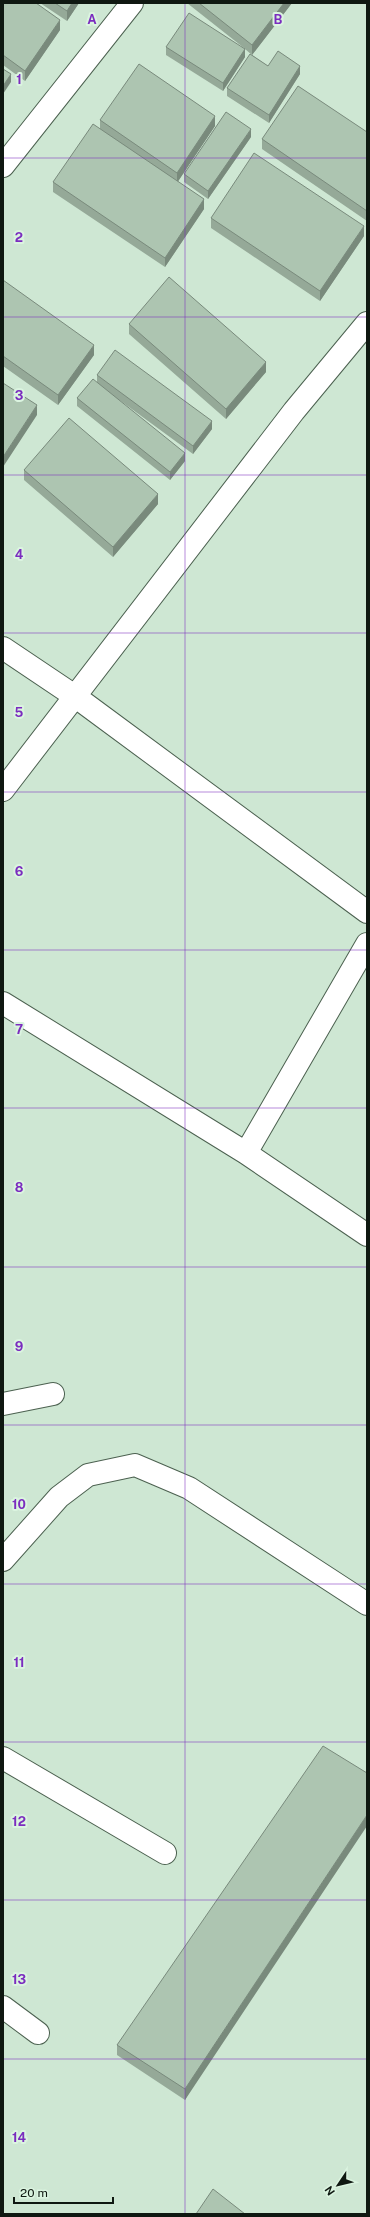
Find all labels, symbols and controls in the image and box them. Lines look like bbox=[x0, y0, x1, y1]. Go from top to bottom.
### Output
text: A bbox=[87, 12, 97, 27]
text: B bbox=[274, 12, 283, 27]
text: 1 bbox=[16, 72, 22, 87]
text: 2 bbox=[15, 230, 23, 245]
text: 3 bbox=[15, 388, 24, 403]
text: 4 bbox=[15, 547, 24, 562]
text: 5 bbox=[15, 705, 24, 720]
text: 6 bbox=[15, 864, 24, 879]
text: 7 bbox=[15, 1022, 23, 1037]
text: 8 bbox=[15, 1180, 24, 1195]
text: 9 bbox=[15, 1339, 23, 1354]
text: 10 bbox=[12, 1497, 26, 1512]
text: 11 bbox=[13, 1655, 25, 1670]
text: 12 bbox=[12, 1814, 26, 1829]
text: 13 bbox=[12, 1972, 26, 1987]
text: 14 bbox=[12, 2130, 27, 2145]
north arrow bbox=[318, 2165, 358, 2205]
scale bar bbox=[14, 2179, 113, 2205]
text: N bbox=[322, 2184, 337, 2198]
text: 20 m bbox=[20, 2186, 48, 2200]

